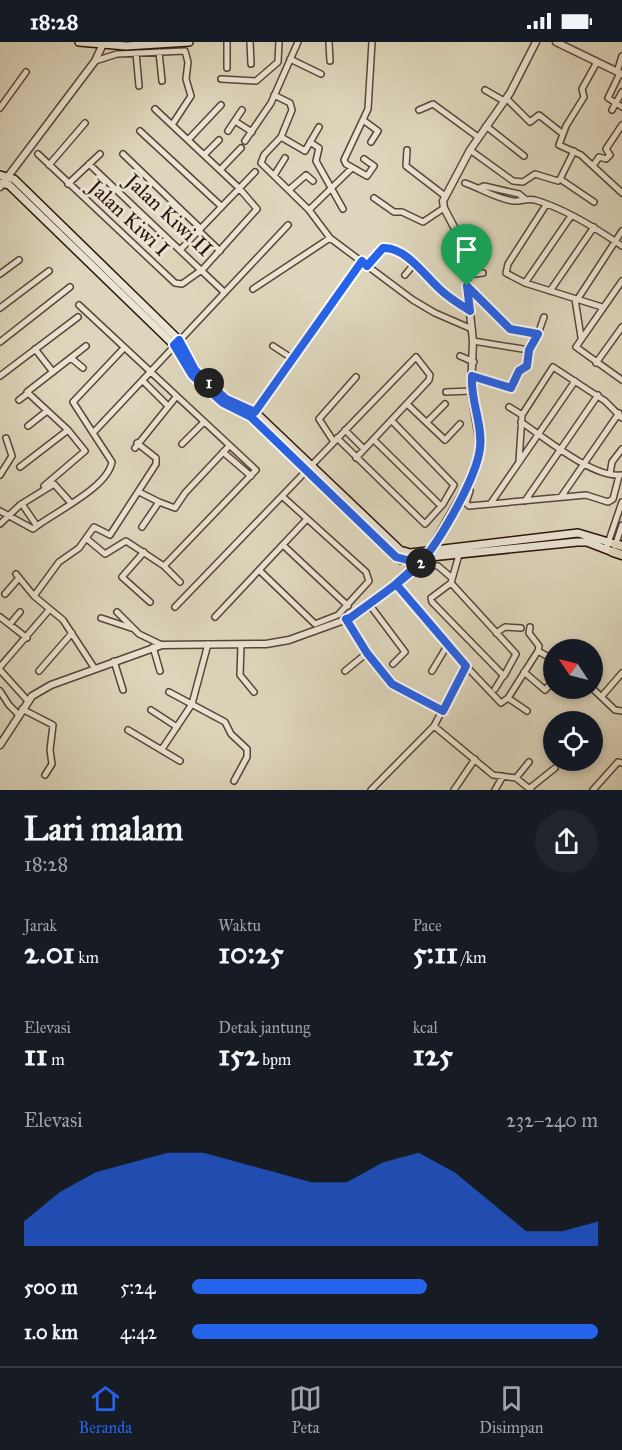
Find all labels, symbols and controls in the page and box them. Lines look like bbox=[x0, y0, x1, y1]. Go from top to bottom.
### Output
text: 18:28 bbox=[30, 8, 78, 35]
street label: Jalan Kiwi II bbox=[120, 168, 218, 262]
street label: Jalan Kiwi I bbox=[84, 174, 174, 262]
pin bbox=[441, 224, 492, 286]
icon: arrive bbox=[450, 233, 483, 266]
pin: 1 bbox=[194, 368, 224, 398]
text: 1 bbox=[206, 373, 212, 392]
pin: 2 bbox=[406, 548, 436, 578]
text: 2 bbox=[417, 553, 425, 572]
north arrow bbox=[543, 639, 603, 699]
map controls bbox=[543, 639, 603, 771]
button: locate bbox=[543, 711, 603, 771]
text: Lari malam bbox=[24, 809, 183, 849]
button: share bbox=[535, 810, 598, 873]
text: 18:28 bbox=[24, 852, 68, 876]
text: Jarak bbox=[24, 916, 57, 935]
text: Waktu bbox=[218, 916, 261, 935]
text: Pace bbox=[413, 916, 442, 935]
text: 2.01 bbox=[24, 935, 75, 971]
text: 10:25 bbox=[218, 935, 284, 971]
text: 5:11 bbox=[413, 935, 458, 971]
text: km bbox=[75, 948, 99, 967]
text: /km bbox=[458, 948, 487, 967]
text: Elevasi bbox=[24, 1018, 71, 1037]
text: Detak jantung bbox=[218, 1018, 310, 1037]
text: kcal bbox=[413, 1018, 438, 1037]
text: 11 bbox=[24, 1037, 48, 1073]
text: 152 bbox=[218, 1037, 259, 1073]
text: 125 bbox=[413, 1037, 453, 1073]
text: m bbox=[48, 1050, 65, 1069]
text: bpm bbox=[259, 1050, 291, 1069]
text: Elevasi bbox=[24, 1108, 83, 1132]
text: 232–240 m bbox=[506, 1108, 598, 1132]
text: 500 m bbox=[24, 1275, 78, 1299]
text: 5:24 bbox=[120, 1275, 155, 1299]
text: 1.0 km bbox=[24, 1320, 78, 1344]
text: 4:42 bbox=[120, 1320, 157, 1344]
tab: Beranda bbox=[79, 1382, 132, 1437]
tab: Peta bbox=[289, 1382, 322, 1437]
tab: Disimpan bbox=[479, 1382, 543, 1437]

